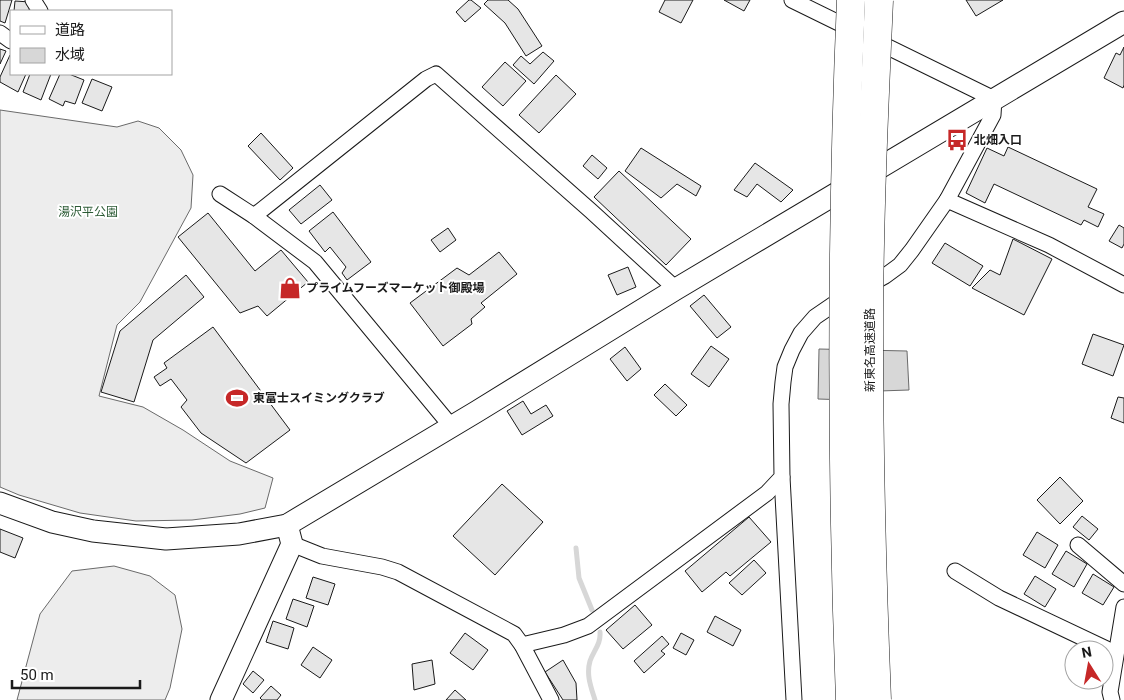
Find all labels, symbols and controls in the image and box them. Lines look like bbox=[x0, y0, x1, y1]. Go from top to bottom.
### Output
legend bbox=[10, 10, 172, 75]
text: 道路 bbox=[55, 21, 85, 39]
text: 水域 bbox=[55, 46, 85, 64]
bus stop icon: 北畑入口 bbox=[944, 127, 970, 153]
place label: 北畑入口 bbox=[974, 133, 1022, 147]
park label: 湯沢平公園 bbox=[58, 205, 118, 219]
shop icon: プライムフーズマーケット御殿場 bbox=[277, 275, 303, 301]
place label: プライムフーズマーケット御殿場 bbox=[306, 281, 484, 295]
street label: 新東名高速道路 bbox=[863, 308, 877, 392]
sports icon: 東富士スイミングクラブ bbox=[224, 385, 250, 411]
place label: 東富士スイミングクラブ bbox=[253, 391, 385, 405]
north arrow bbox=[1064, 640, 1114, 690]
text: N bbox=[1080, 643, 1093, 661]
scale bar bbox=[12, 658, 140, 690]
text: 50 m bbox=[20, 666, 54, 684]

